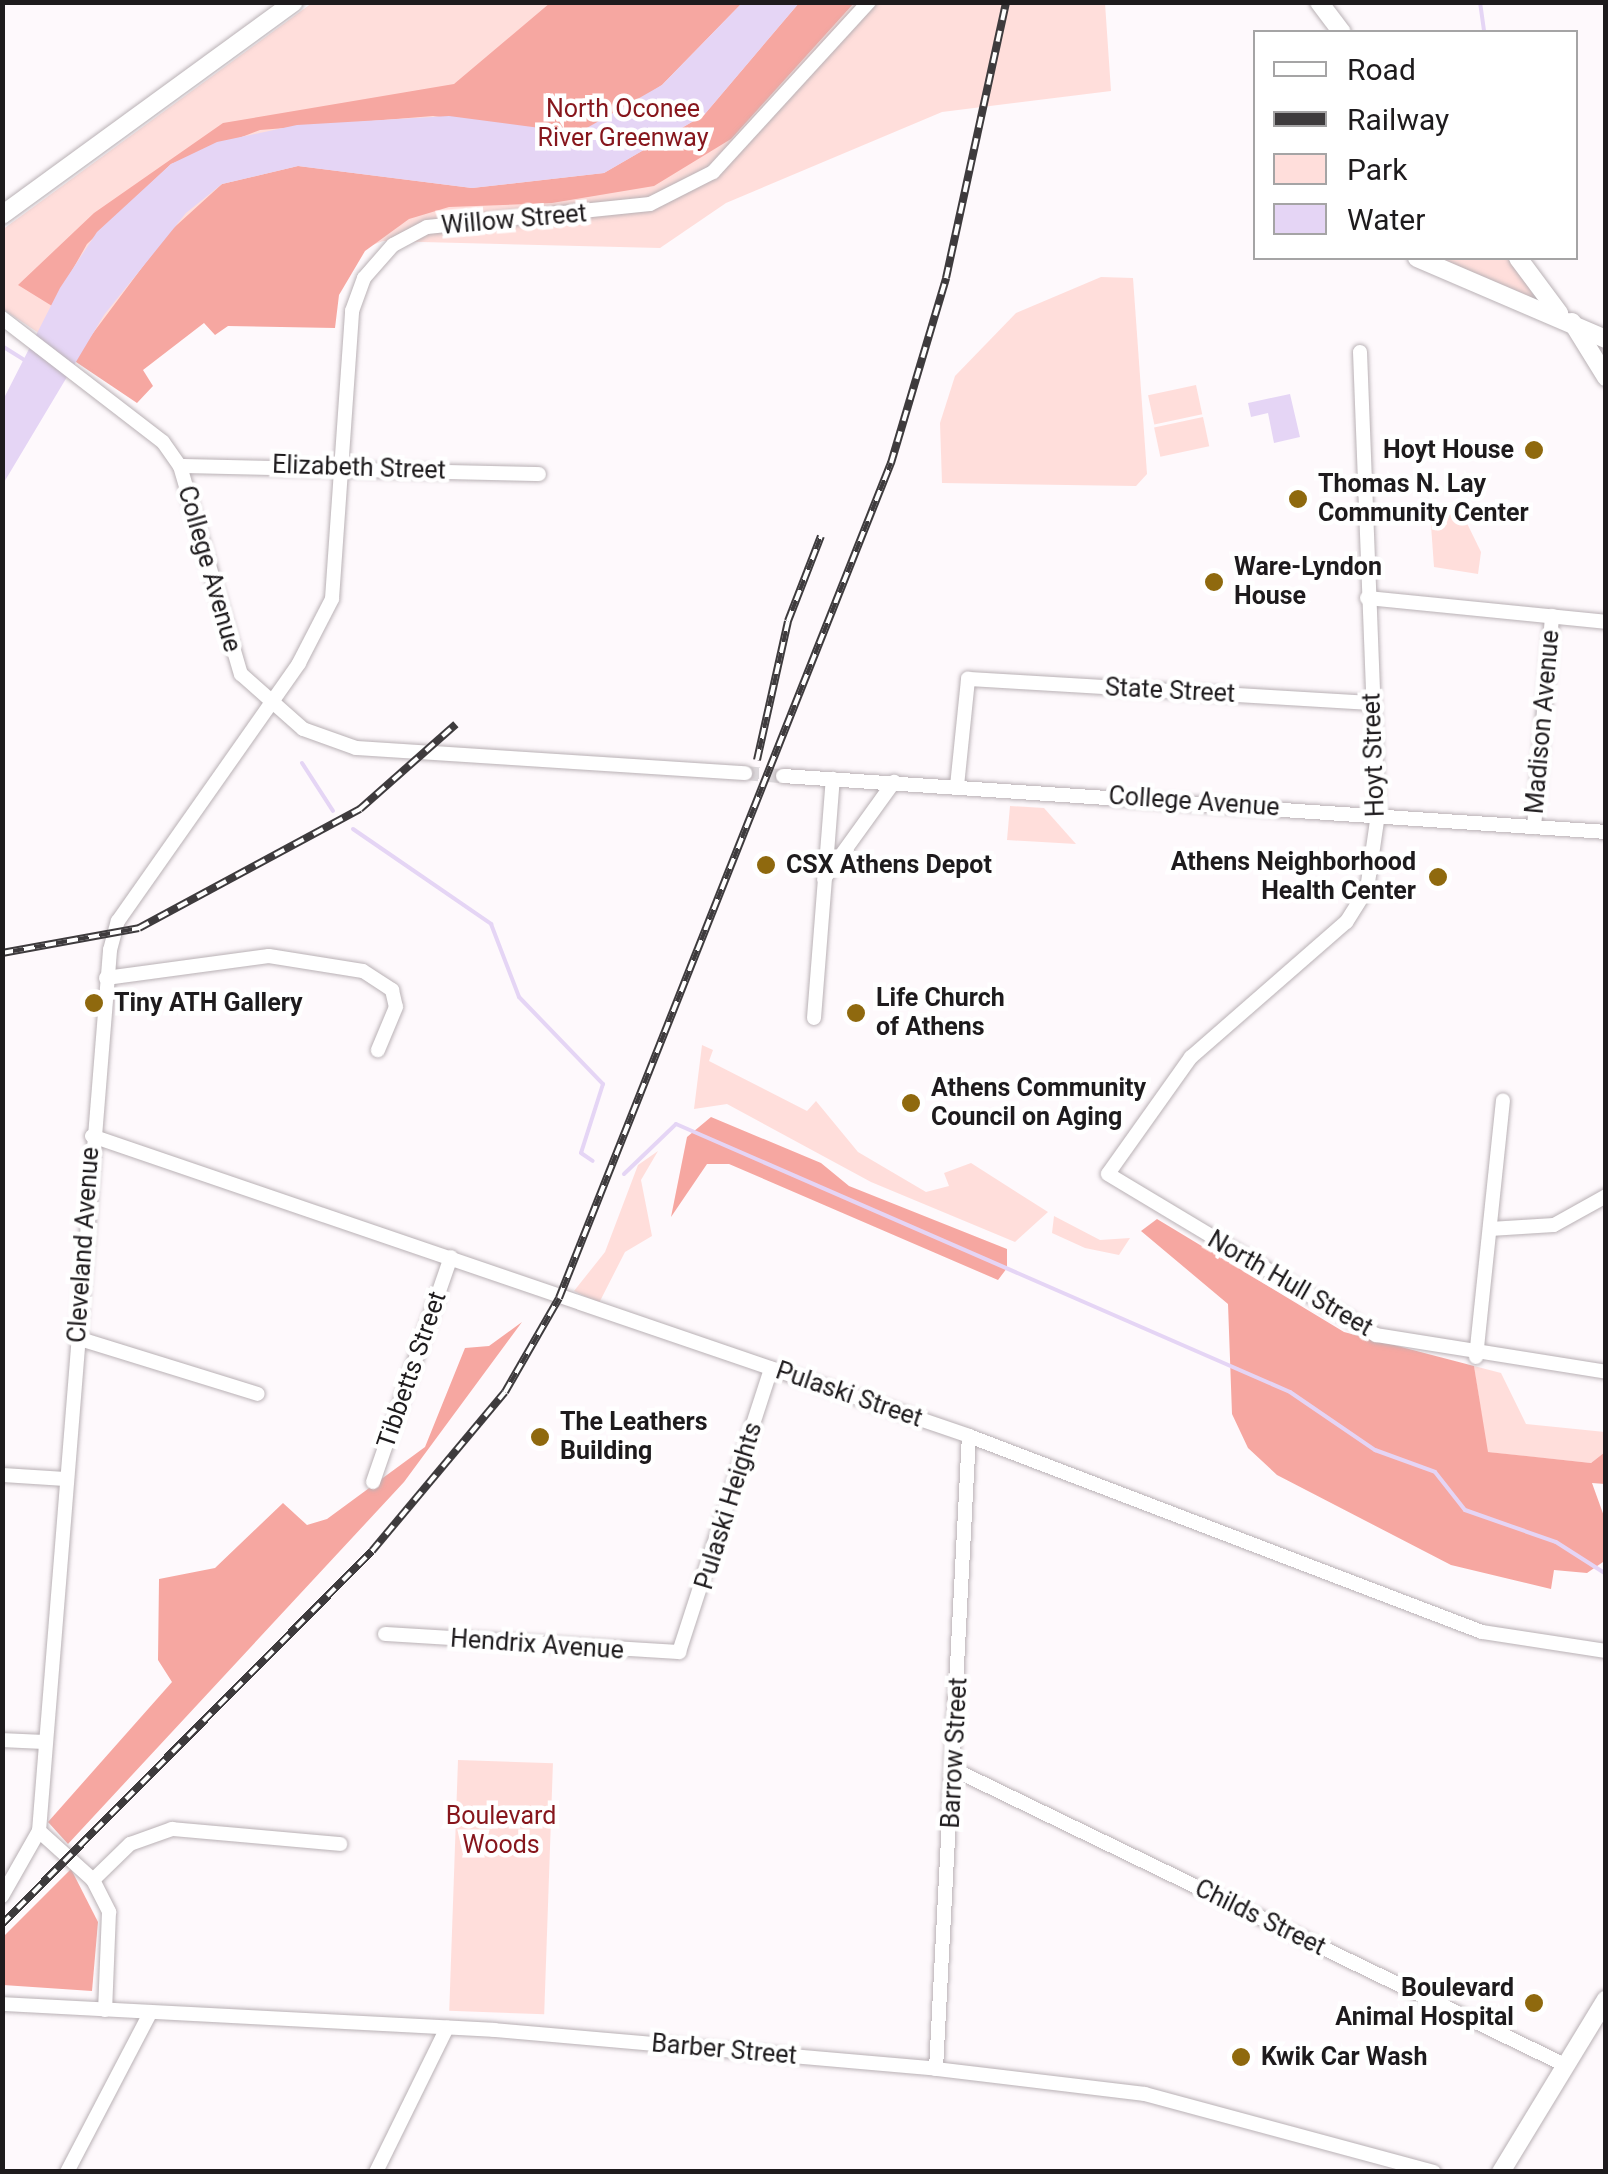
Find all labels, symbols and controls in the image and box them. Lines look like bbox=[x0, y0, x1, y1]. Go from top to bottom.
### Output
legend bbox=[1253, 30, 1578, 260]
text: Road bbox=[1347, 52, 1416, 87]
park label: North Oconee River Greenway bbox=[538, 95, 708, 154]
text: Railway bbox=[1347, 102, 1449, 137]
text: Park bbox=[1347, 152, 1407, 187]
street label: Willow Street bbox=[440, 199, 588, 241]
text: Water bbox=[1347, 202, 1425, 237]
place label: Hoyt House bbox=[1383, 435, 1514, 465]
marker: Hoyt House bbox=[1523, 439, 1545, 461]
street label: Elizabeth Street bbox=[272, 450, 446, 486]
place label: Thomas N. Lay Community Center bbox=[1318, 470, 1529, 529]
street label: College Avenue bbox=[171, 483, 247, 655]
marker: Thomas N. Lay Community Center bbox=[1287, 488, 1309, 510]
place label: Ware-Lyndon House bbox=[1234, 553, 1382, 612]
marker: Ware-Lyndon House bbox=[1203, 571, 1225, 593]
street label: Madison Avenue bbox=[1520, 629, 1566, 815]
street label: State Street bbox=[1104, 673, 1236, 709]
street label: Hoyt Street bbox=[1357, 692, 1391, 818]
street label: College Avenue bbox=[1108, 781, 1280, 823]
place label: Athens Neighborhood Health Center bbox=[1171, 848, 1416, 907]
place label: CSX Athens Depot bbox=[786, 850, 992, 880]
marker: CSX Athens Depot bbox=[755, 854, 777, 876]
marker: Athens Neighborhood Health Center bbox=[1425, 864, 1451, 890]
place label: Life Church of Athens bbox=[876, 984, 1005, 1043]
place label: Tiny ATH Gallery bbox=[114, 988, 303, 1018]
marker: Tiny ATH Gallery bbox=[83, 992, 105, 1014]
marker: Life Church of Athens bbox=[845, 1002, 867, 1024]
place label: Athens Community Council on Aging bbox=[931, 1074, 1146, 1133]
marker: Athens Community Council on Aging bbox=[900, 1092, 922, 1114]
street label: Cleveland Avenue bbox=[62, 1146, 106, 1344]
street label: North Hull Street bbox=[1202, 1225, 1378, 1343]
street label: Tibbetts Street bbox=[371, 1288, 453, 1452]
street label: Pulaski Street bbox=[772, 1356, 926, 1434]
place label: The Leathers Building bbox=[560, 1408, 708, 1467]
street label: Pulaski Heights bbox=[689, 1419, 769, 1593]
marker: The Leathers Building bbox=[529, 1426, 551, 1448]
street label: Hendrix Avenue bbox=[449, 1624, 625, 1666]
street label: Barrow Street bbox=[936, 1677, 974, 1829]
park label: Boulevard Woods bbox=[446, 1802, 556, 1861]
street label: Childs Street bbox=[1190, 1874, 1330, 1962]
place label: Boulevard Animal Hospital bbox=[1335, 1974, 1514, 2033]
marker: Boulevard Animal Hospital bbox=[1523, 1992, 1545, 2014]
street label: Barber Street bbox=[650, 2029, 798, 2071]
place label: Kwik Car Wash bbox=[1261, 2042, 1427, 2072]
marker: Kwik Car Wash bbox=[1230, 2046, 1252, 2068]

